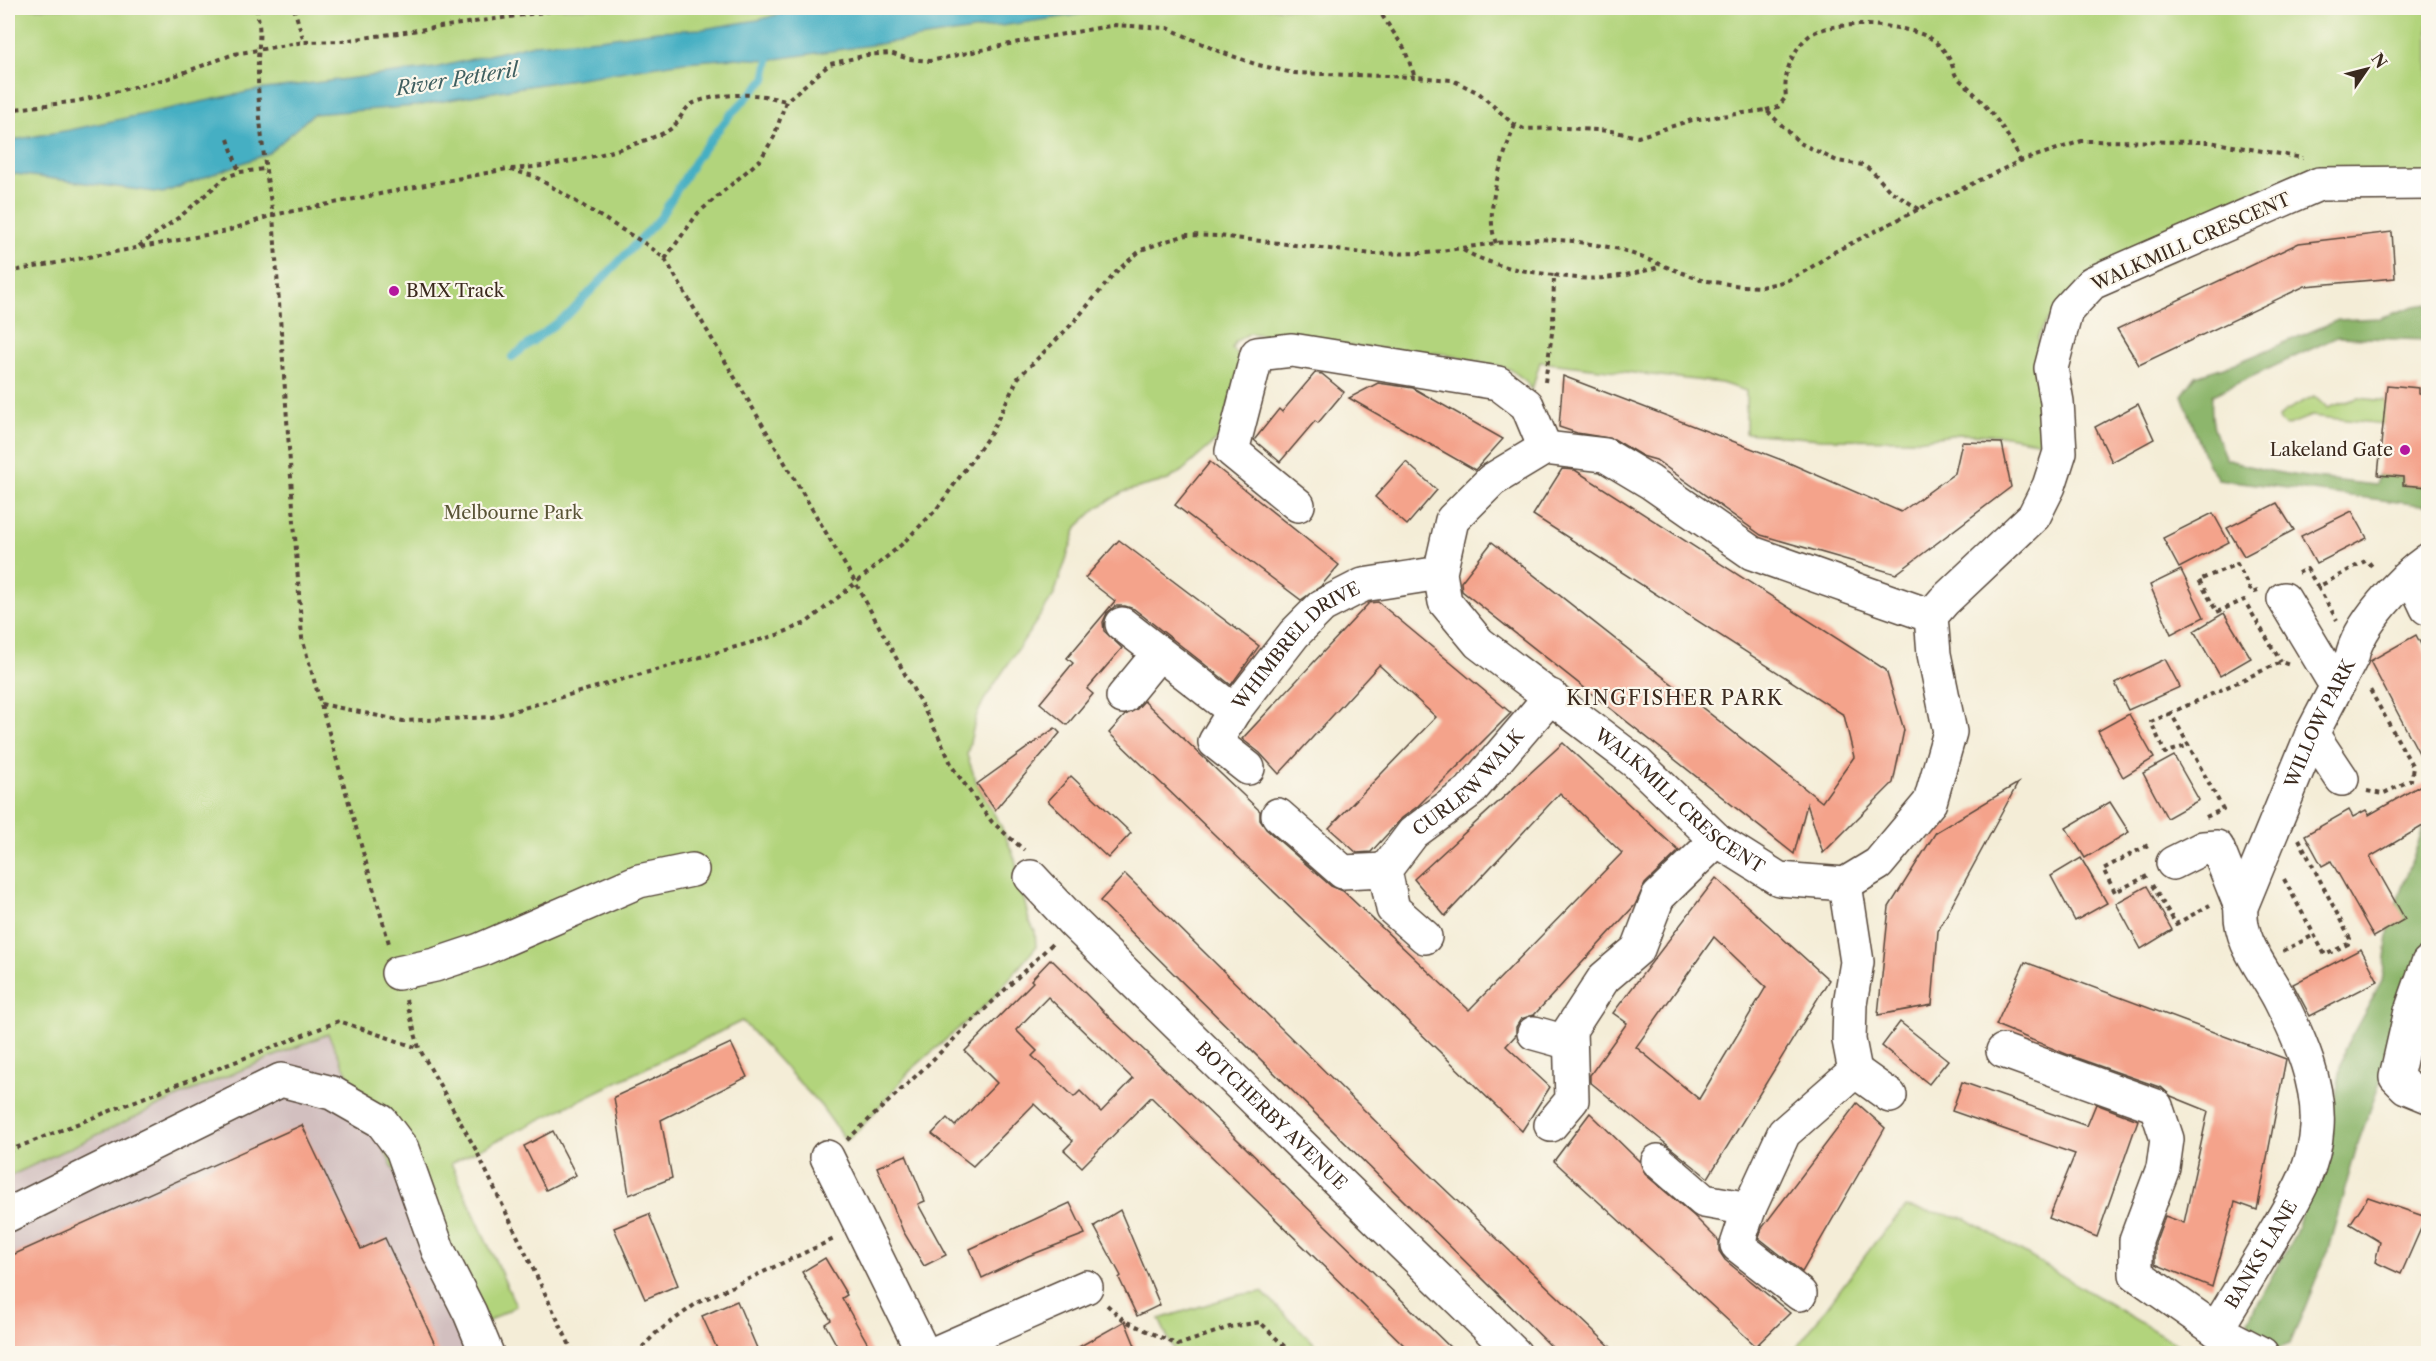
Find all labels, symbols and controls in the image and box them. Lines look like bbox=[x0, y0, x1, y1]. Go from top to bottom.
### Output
north arrow bbox=[2337, 39, 2397, 99]
text: N bbox=[2367, 49, 2392, 72]
water label: River Petteril bbox=[392, 57, 522, 101]
street label: WALKMILL CRESCENT bbox=[2087, 188, 2294, 296]
place label: BMX Track bbox=[406, 280, 506, 302]
marker: BMX Track bbox=[387, 284, 401, 298]
place label: Lakeland Gate bbox=[2270, 439, 2393, 461]
marker: Lakeland Gate bbox=[2398, 443, 2412, 457]
park label: Melbourne Park bbox=[443, 502, 584, 524]
street label: WHIMBREL DRIVE bbox=[1228, 577, 1364, 715]
street label: WILLOW PARK bbox=[2280, 655, 2360, 792]
district label: KINGFISHER PARK bbox=[1566, 686, 1784, 710]
street label: WALKMILL CRESCENT bbox=[1589, 723, 1769, 878]
street label: CURLEW WALK bbox=[1408, 724, 1529, 840]
street label: BOTCHERBY AVENUE bbox=[1191, 1037, 1352, 1195]
street label: BANKS LANE bbox=[2220, 1196, 2302, 1313]

